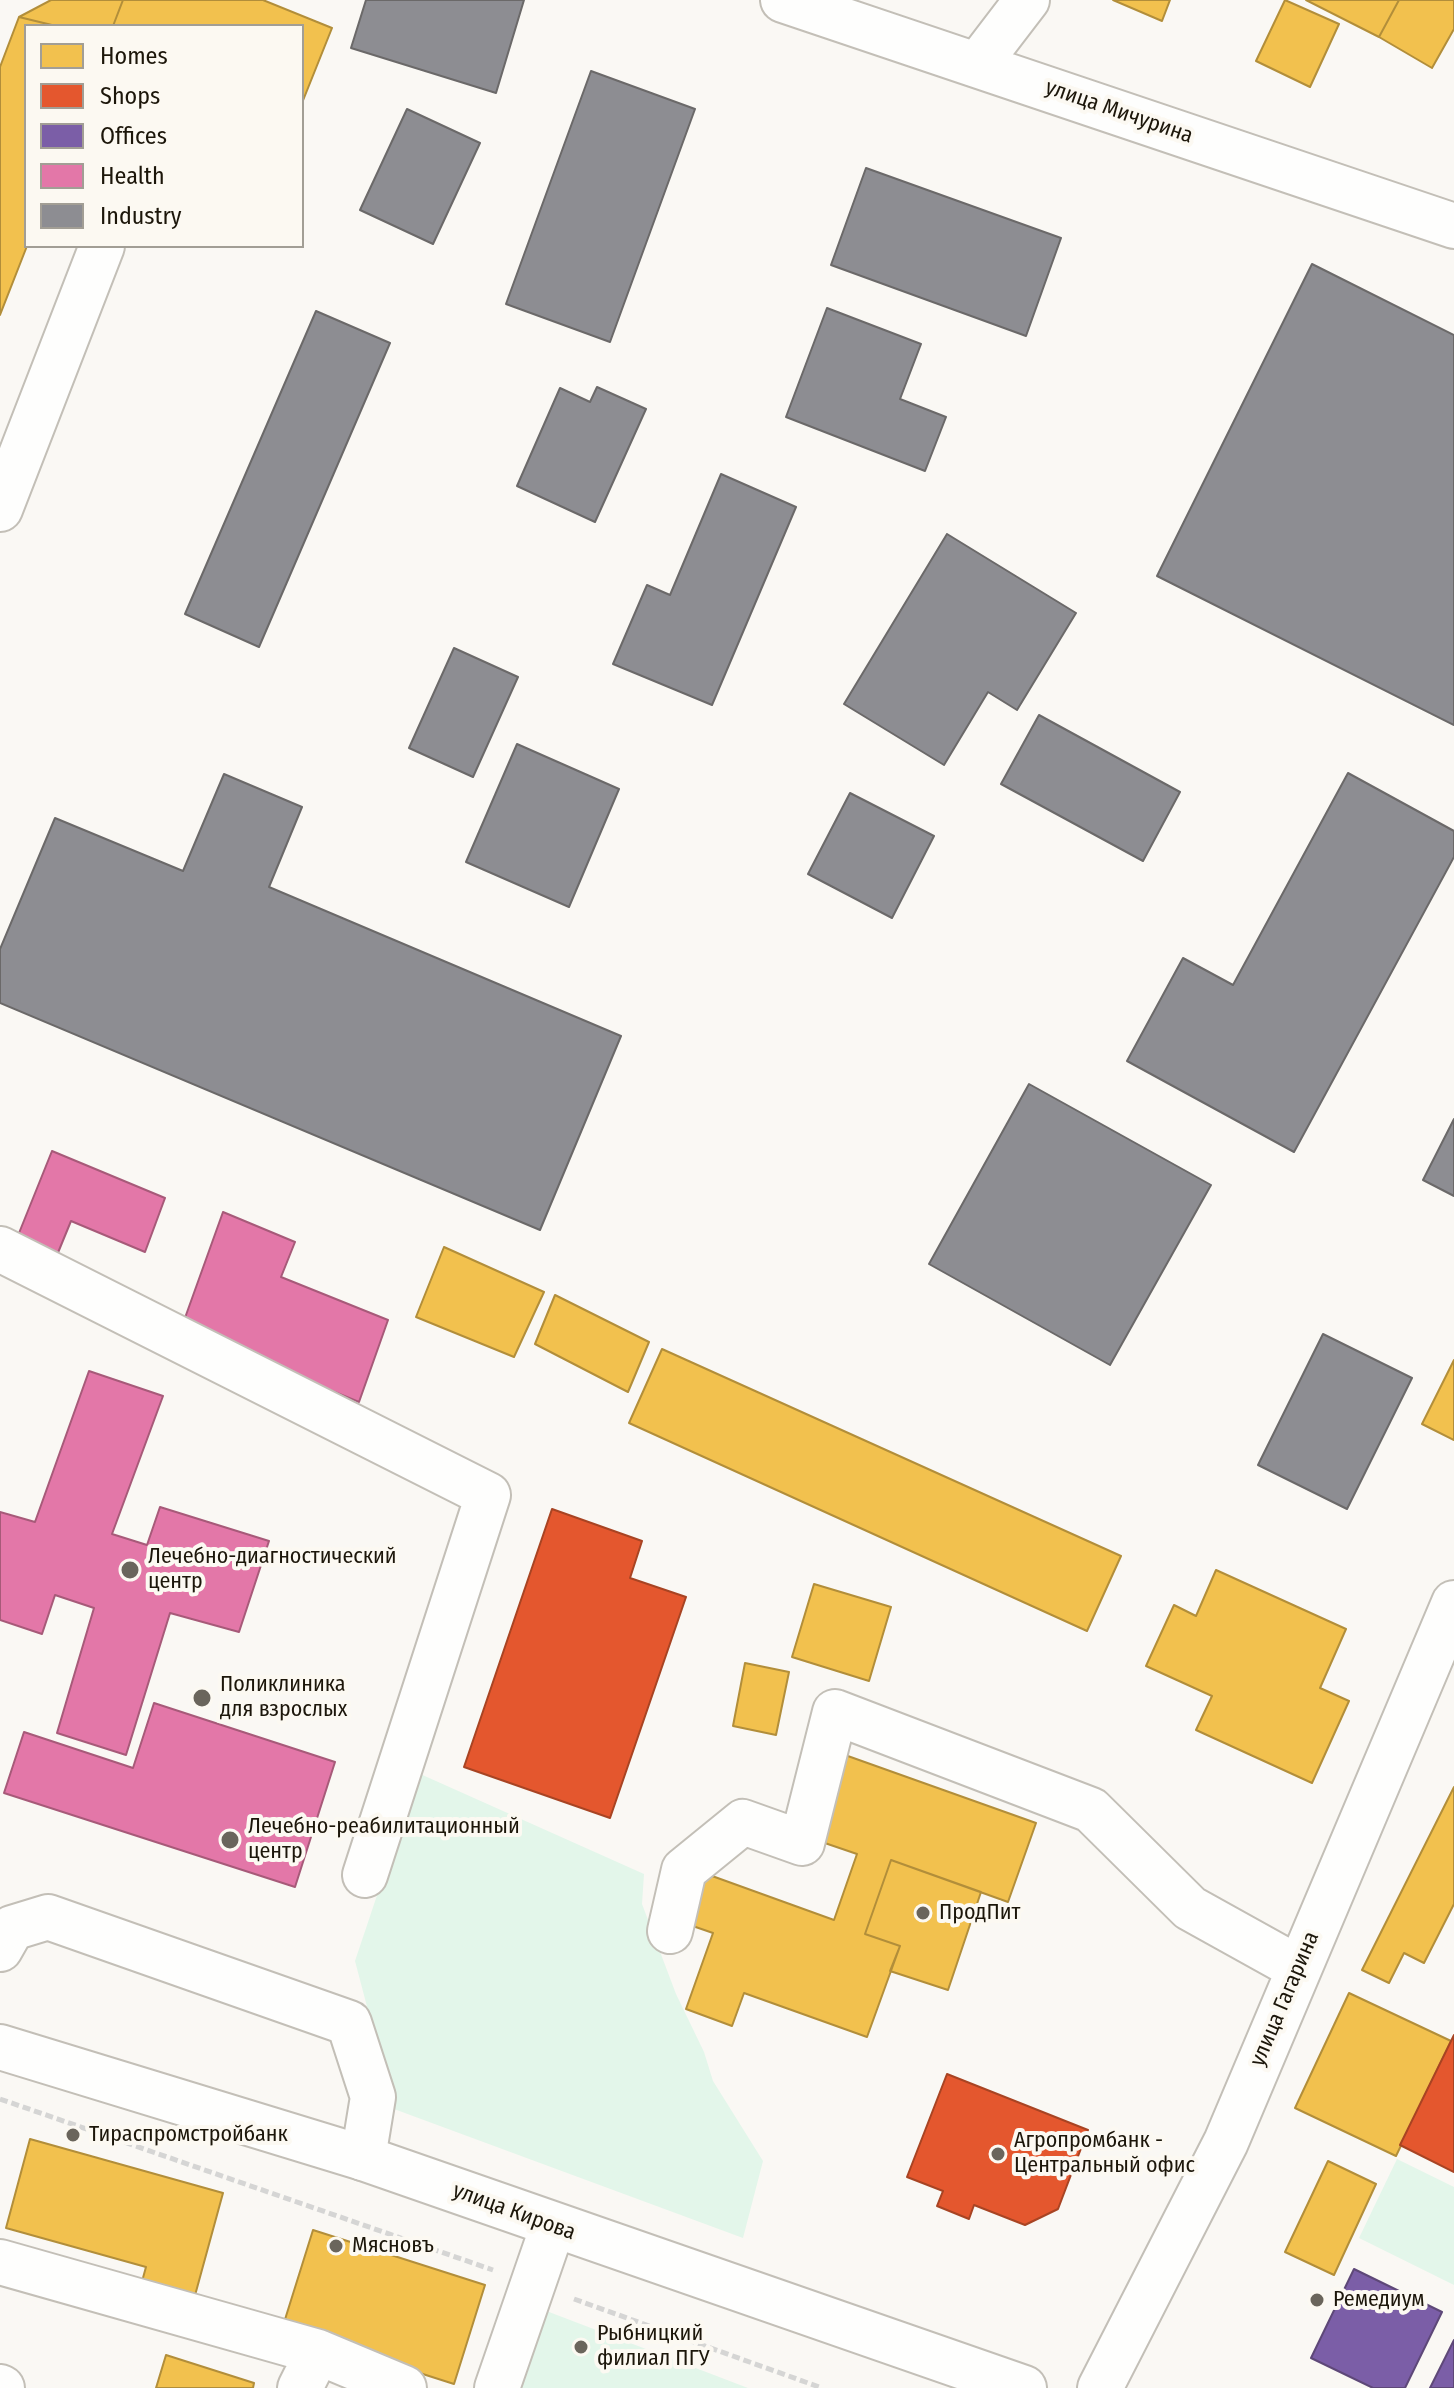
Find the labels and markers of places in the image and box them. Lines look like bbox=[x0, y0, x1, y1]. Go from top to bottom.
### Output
place label: Лечебно-диагностический центр bbox=[148, 1544, 397, 1596]
marker: Лечебно-диагностический центр bbox=[119, 1559, 141, 1581]
place label: Поликлиника для взрослых bbox=[220, 1672, 347, 1724]
marker: Поликлиника для взрослых bbox=[191, 1687, 213, 1709]
place label: Лечебно-реабилитационный центр bbox=[248, 1814, 520, 1866]
marker: Лечебно-реабилитационный центр bbox=[219, 1829, 241, 1851]
place label: ПродПит bbox=[939, 1900, 1020, 1926]
marker: ПродПит bbox=[914, 1904, 932, 1922]
place label: Тираспромстройбанк bbox=[89, 2122, 288, 2148]
marker: Тираспромстройбанк bbox=[64, 2126, 82, 2144]
place label: Агропромбанк - Центральный офис bbox=[1014, 2128, 1195, 2180]
marker: Агропромбанк - Центральный офис bbox=[989, 2145, 1007, 2163]
place label: Мясновъ bbox=[352, 2233, 434, 2259]
marker: Мясновъ bbox=[327, 2237, 345, 2255]
place label: Ремедиум bbox=[1333, 2287, 1425, 2313]
marker: Ремедиум bbox=[1308, 2291, 1326, 2309]
place label: Рыбницкий филиал ПГУ bbox=[597, 2321, 709, 2372]
marker: Рыбницкий филиал ПГУ bbox=[572, 2338, 590, 2356]

